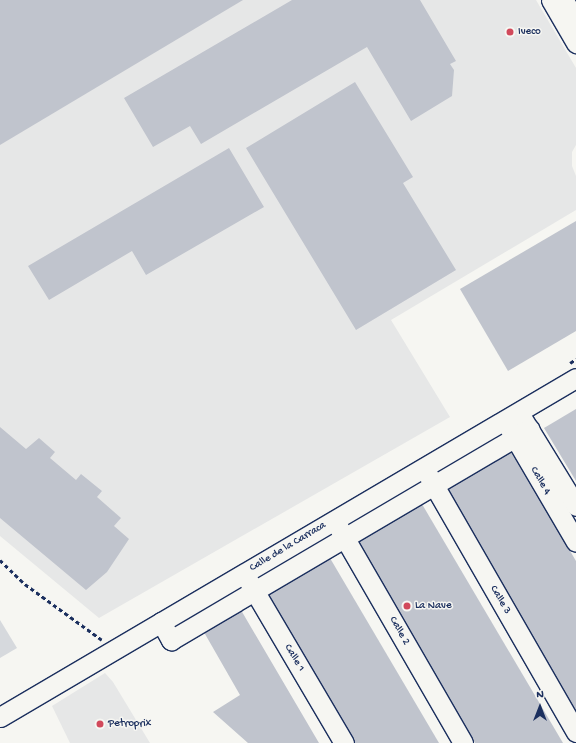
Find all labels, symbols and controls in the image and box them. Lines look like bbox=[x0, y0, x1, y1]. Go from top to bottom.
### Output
place label: Iveco bbox=[518, 25, 541, 39]
marker: Iveco bbox=[505, 27, 515, 37]
street label: Calle 4 bbox=[527, 465, 553, 497]
street label: Calle de la Carraca bbox=[247, 519, 329, 575]
street label: Calle 3 bbox=[487, 583, 513, 617]
place label: La Nave bbox=[415, 599, 452, 613]
marker: La Nave bbox=[402, 601, 412, 611]
street label: Calle 2 bbox=[386, 614, 412, 648]
street label: Calle 1 bbox=[281, 642, 307, 674]
north arrow bbox=[520, 687, 560, 727]
text: N bbox=[536, 689, 544, 701]
place label: Petroprix bbox=[108, 717, 151, 731]
marker: Petroprix bbox=[95, 719, 105, 729]

